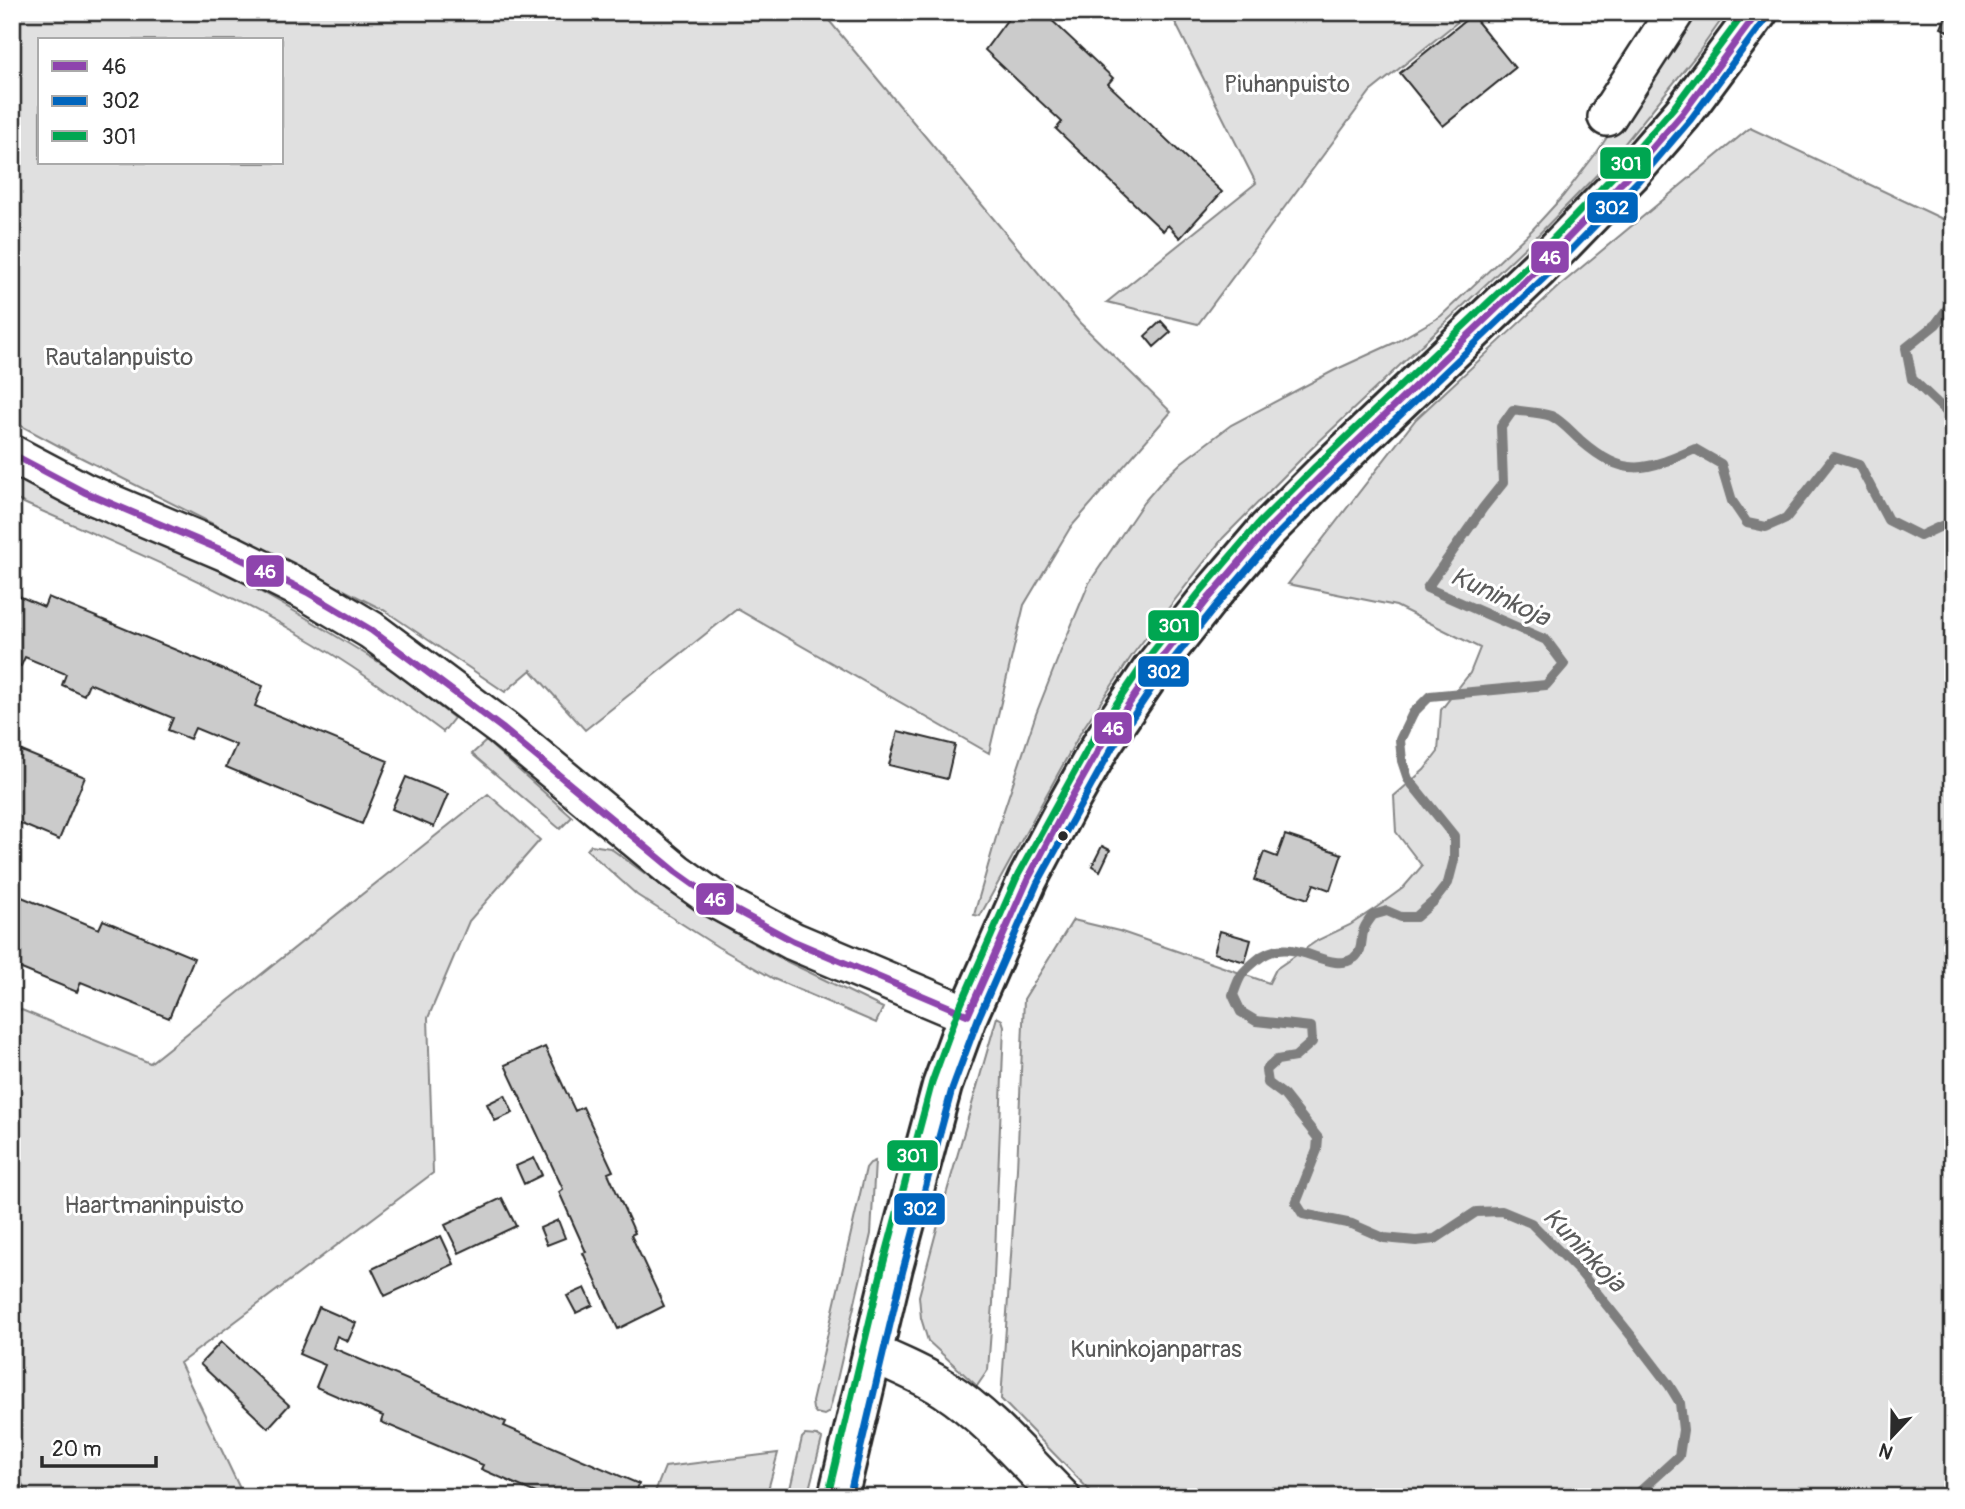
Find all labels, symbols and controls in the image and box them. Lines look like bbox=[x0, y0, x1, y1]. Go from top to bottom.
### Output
legend bbox=[38, 38, 284, 164]
text: 46 bbox=[102, 54, 126, 81]
park label: Piuhanpuisto bbox=[1224, 70, 1350, 99]
text: 302 bbox=[102, 88, 140, 115]
text: 301 bbox=[102, 124, 136, 151]
line badge: 301 bbox=[1599, 146, 1652, 180]
text: 301 bbox=[1610, 152, 1642, 176]
line badge: 302 bbox=[1586, 191, 1639, 224]
text: 302 bbox=[1595, 196, 1629, 220]
line badge: 46 bbox=[1530, 240, 1570, 274]
text: 46 bbox=[1539, 246, 1561, 270]
park label: Rautalanpuisto bbox=[45, 343, 193, 372]
line badge: 46 bbox=[245, 554, 285, 588]
text: 46 bbox=[254, 560, 276, 584]
water label: Kuninkoja bbox=[1445, 560, 1556, 635]
line badge: 301 bbox=[1147, 609, 1200, 642]
text: 301 bbox=[1158, 614, 1190, 638]
line badge: 302 bbox=[1137, 655, 1190, 688]
text: 302 bbox=[1147, 660, 1181, 684]
line badge: 46 bbox=[1093, 711, 1133, 745]
text: 46 bbox=[1102, 717, 1124, 741]
unlabelled marker bbox=[1056, 829, 1070, 843]
line badge: 46 bbox=[695, 882, 735, 916]
text: 46 bbox=[704, 888, 726, 912]
line badge: 301 bbox=[886, 1139, 939, 1172]
text: 301 bbox=[896, 1144, 928, 1168]
park label: Haartmaninpuisto bbox=[64, 1191, 244, 1220]
line badge: 302 bbox=[893, 1192, 946, 1226]
text: 302 bbox=[903, 1197, 937, 1221]
water label: Kuninkoja bbox=[1536, 1201, 1633, 1300]
park label: Kuninkojanparras bbox=[1070, 1335, 1242, 1364]
north arrow bbox=[1856, 1400, 1926, 1470]
scale bar bbox=[42, 1425, 156, 1469]
text: 20 m bbox=[52, 1436, 101, 1463]
text: N bbox=[1875, 1437, 1896, 1464]

